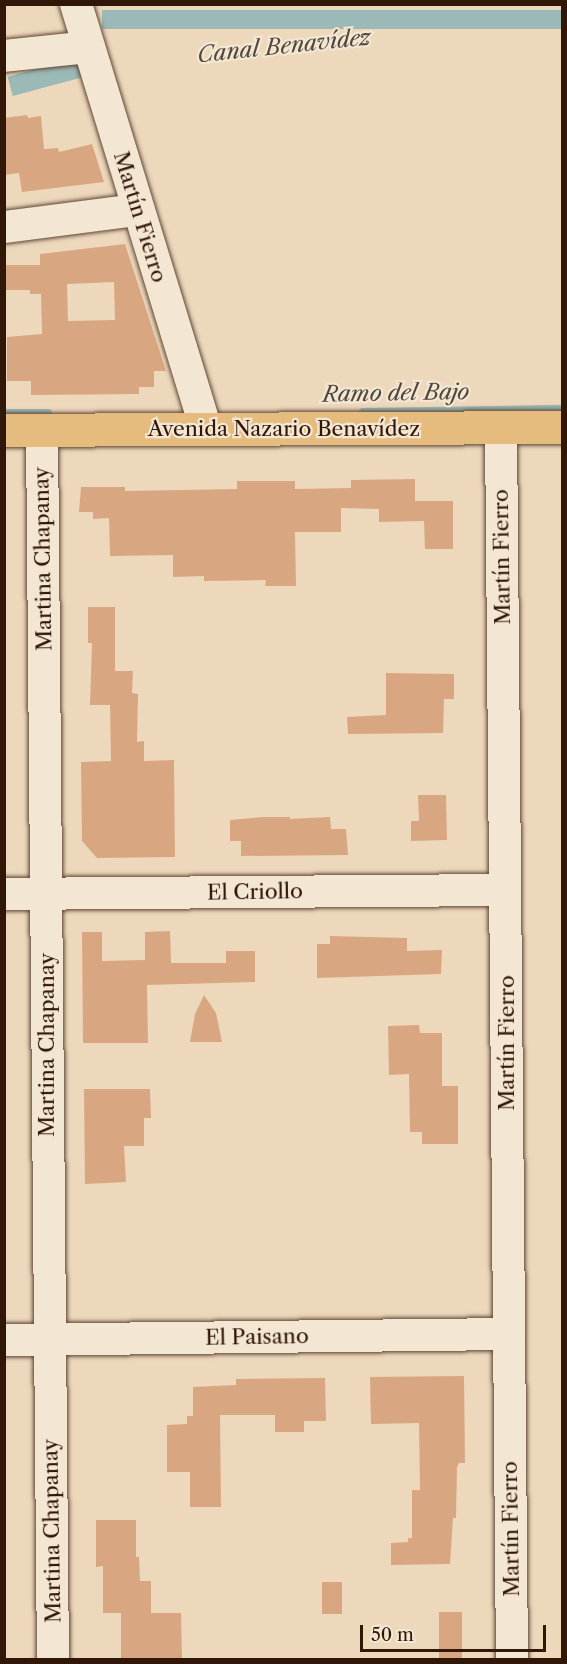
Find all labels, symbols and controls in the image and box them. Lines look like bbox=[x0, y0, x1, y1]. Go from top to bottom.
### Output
water label: Canal Benavídez bbox=[196, 24, 372, 68]
street label: Martín Fierro bbox=[108, 148, 172, 286]
water label: Ramo del Bajo bbox=[323, 379, 469, 407]
street label: Avenida Nazario Benavídez bbox=[148, 416, 420, 442]
street label: Martina Chapanay bbox=[29, 467, 57, 651]
street label: Martín Fierro bbox=[488, 489, 516, 625]
street label: El Criollo bbox=[207, 879, 303, 905]
street label: Martina Chapanay bbox=[34, 953, 60, 1137]
street label: Martín Fierro bbox=[494, 975, 520, 1111]
street label: El Paisano bbox=[205, 1323, 309, 1351]
street label: Martina Chapanay bbox=[38, 1439, 66, 1623]
street label: Martín Fierro bbox=[497, 1461, 525, 1597]
scale bar bbox=[363, 1613, 549, 1651]
text: 50 m bbox=[371, 1624, 414, 1646]

